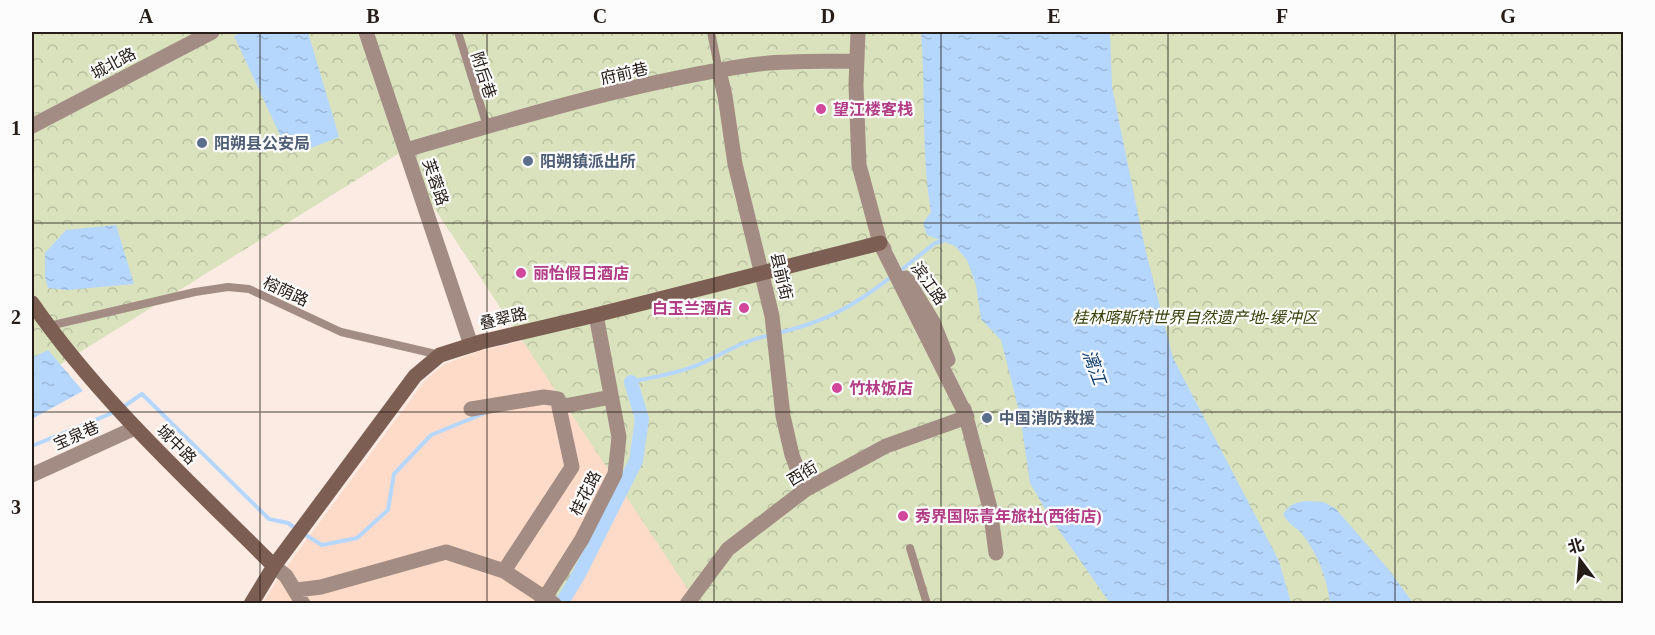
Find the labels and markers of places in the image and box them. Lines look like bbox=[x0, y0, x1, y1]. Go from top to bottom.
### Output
place label: 望江楼客栈 bbox=[833, 100, 913, 118]
marker: 望江楼客栈 bbox=[814, 102, 828, 116]
place label: 阳朔县公安局 bbox=[214, 135, 310, 152]
marker: 阳朔县公安局 bbox=[195, 136, 209, 150]
place label: 阳朔镇派出所 bbox=[540, 152, 636, 170]
marker: 阳朔镇派出所 bbox=[521, 154, 535, 168]
place label: 丽怡假日酒店 bbox=[533, 265, 629, 282]
marker: 丽怡假日酒店 bbox=[514, 266, 528, 280]
place label: 白玉兰酒店 bbox=[652, 300, 732, 317]
marker: 白玉兰酒店 bbox=[737, 301, 751, 315]
place label: 竹林饭店 bbox=[849, 380, 913, 397]
marker: 竹林饭店 bbox=[830, 381, 844, 395]
place label: 中国消防救援 bbox=[999, 410, 1095, 427]
marker: 中国消防救援 bbox=[980, 411, 994, 425]
place label: 秀界国际青年旅社(西街店) bbox=[915, 507, 1102, 526]
marker: 秀界国际青年旅社(西街店) bbox=[896, 509, 910, 523]

